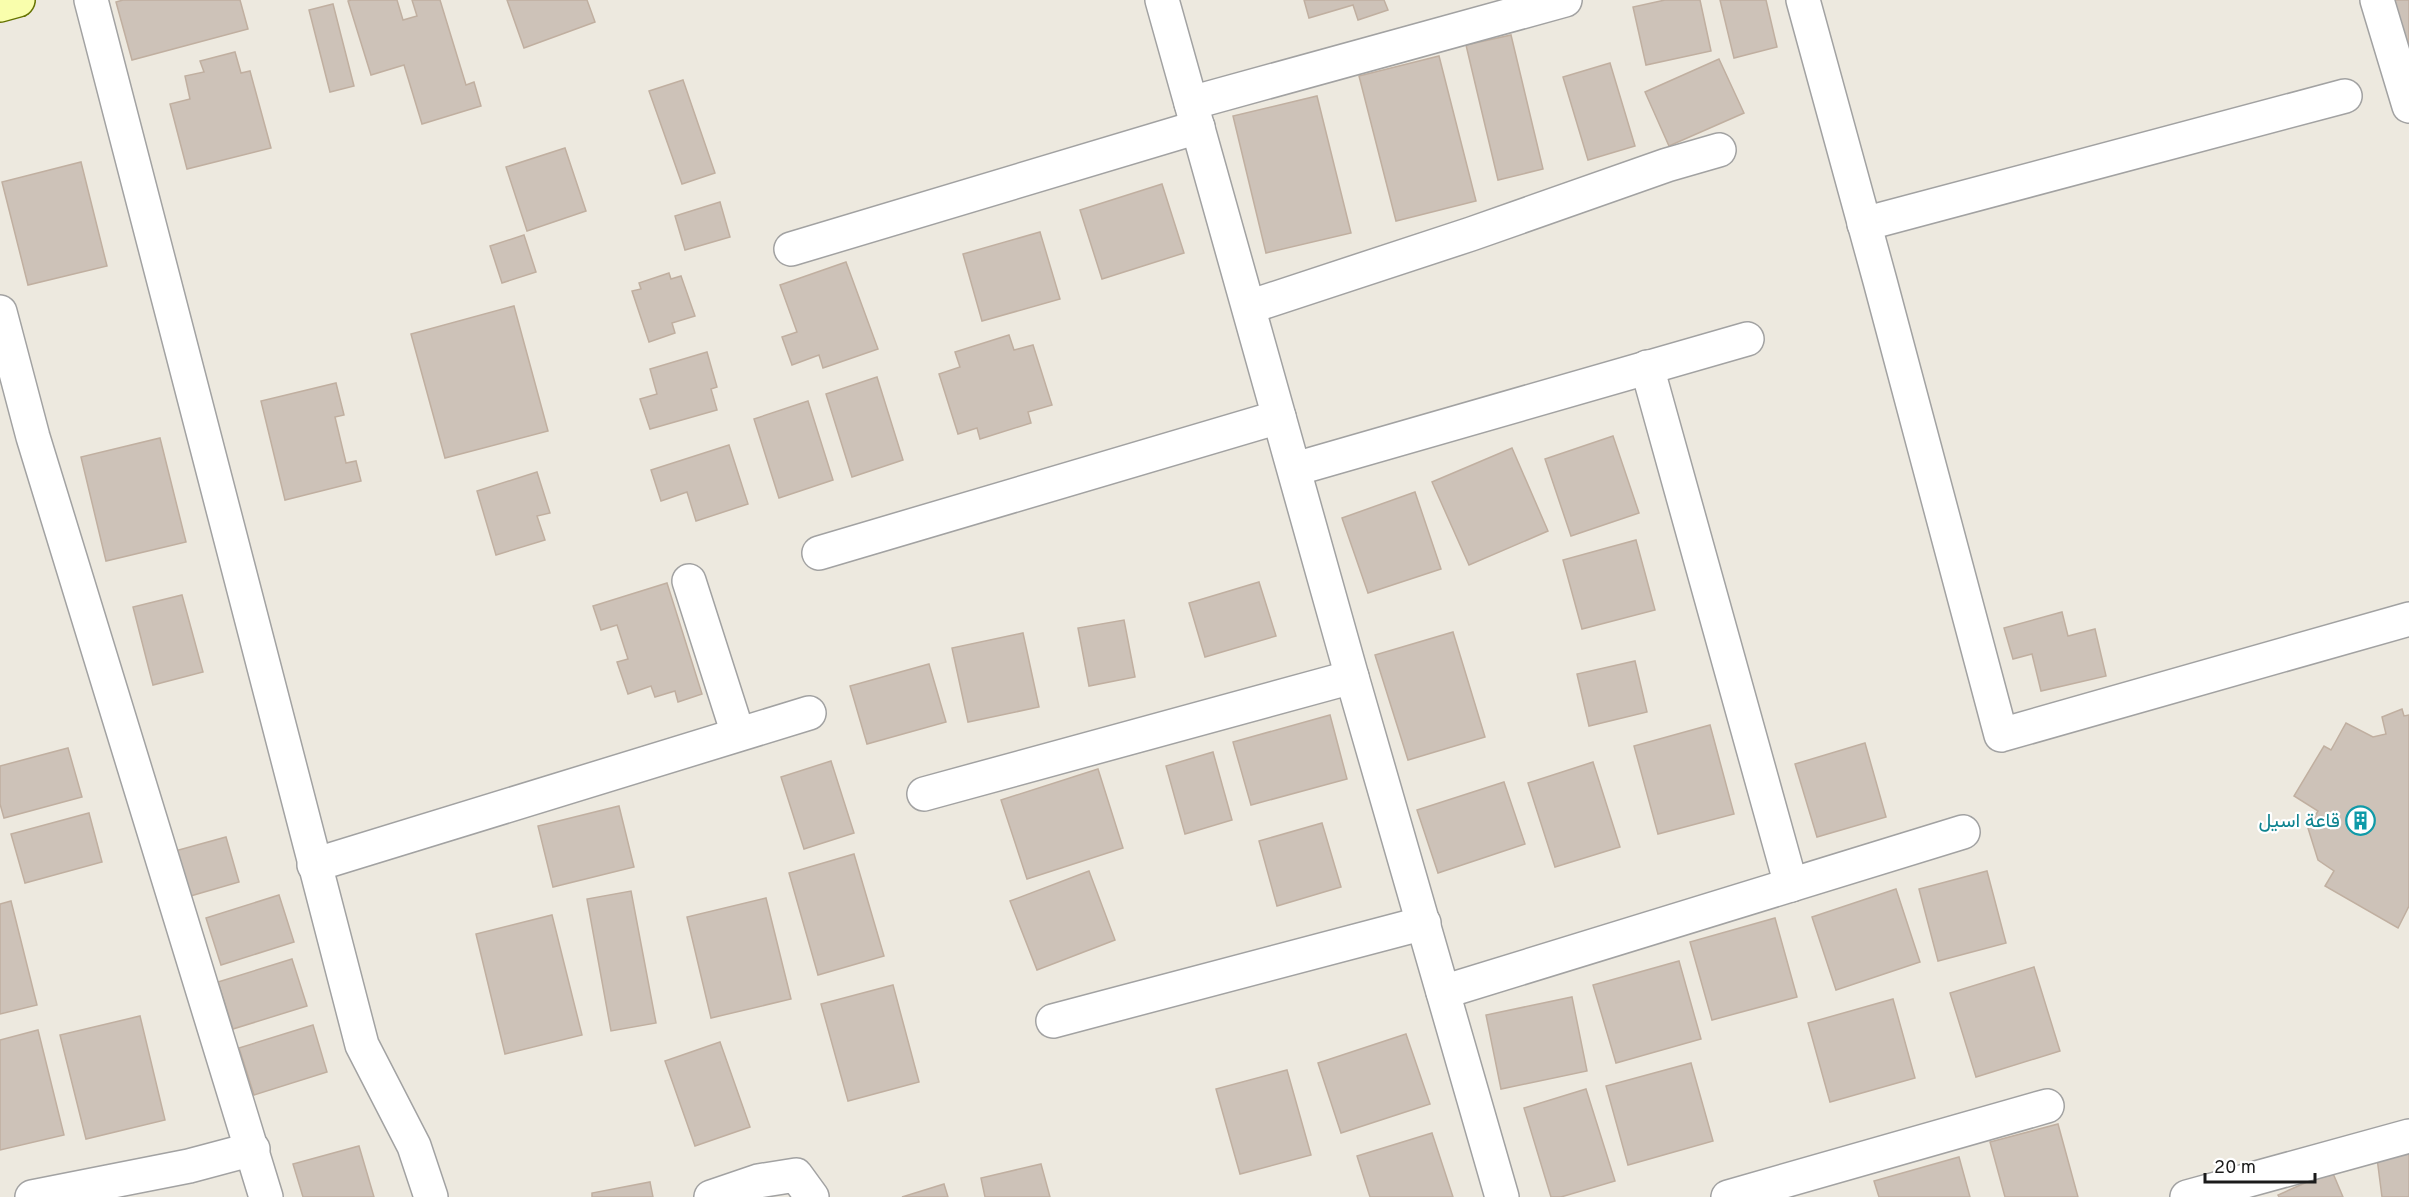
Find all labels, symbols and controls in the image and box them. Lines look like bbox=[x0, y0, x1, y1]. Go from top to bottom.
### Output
building icon: قاعة اسيل bbox=[2345, 804, 2377, 836]
place label: قاعة اسيل bbox=[2258, 809, 2340, 835]
scale bar bbox=[2205, 1146, 2314, 1184]
text: 20 m bbox=[2214, 1157, 2256, 1180]

